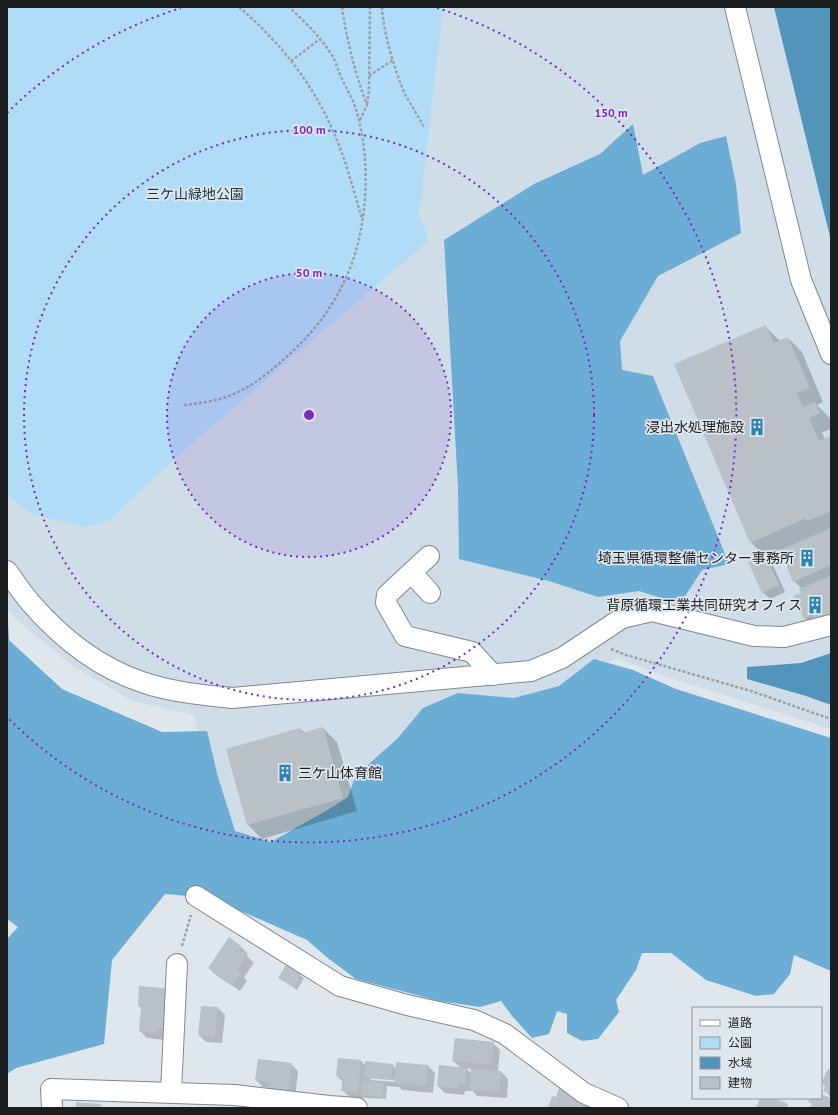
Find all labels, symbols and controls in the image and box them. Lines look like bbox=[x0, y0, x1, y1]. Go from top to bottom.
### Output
text: 150 m bbox=[594, 105, 628, 120]
text: 100 m bbox=[292, 122, 326, 137]
park label: 三ケ山緑地公園 bbox=[146, 185, 244, 203]
text: 50 m bbox=[296, 265, 322, 280]
centre of rings bbox=[302, 408, 316, 422]
building icon: 浸出水処理施設 bbox=[747, 417, 767, 437]
place label: 浸出水処理施設 bbox=[646, 418, 744, 436]
building icon: 埼玉県循環整備センター事務所 bbox=[797, 548, 817, 568]
place label: 埼玉県循環整備センター事務所 bbox=[598, 549, 794, 567]
building icon: 背原循環工業共同研究オフィス bbox=[805, 595, 825, 615]
place label: 背原循環工業共同研究オフィス bbox=[606, 596, 802, 614]
building icon: 三ケ山体育館 bbox=[275, 763, 295, 783]
place label: 三ケ山体育館 bbox=[298, 764, 382, 782]
legend bbox=[692, 1007, 822, 1099]
text: 道路 bbox=[728, 1015, 752, 1030]
text: 公園 bbox=[728, 1035, 752, 1050]
text: 水域 bbox=[728, 1055, 752, 1070]
text: 建物 bbox=[728, 1075, 752, 1090]

